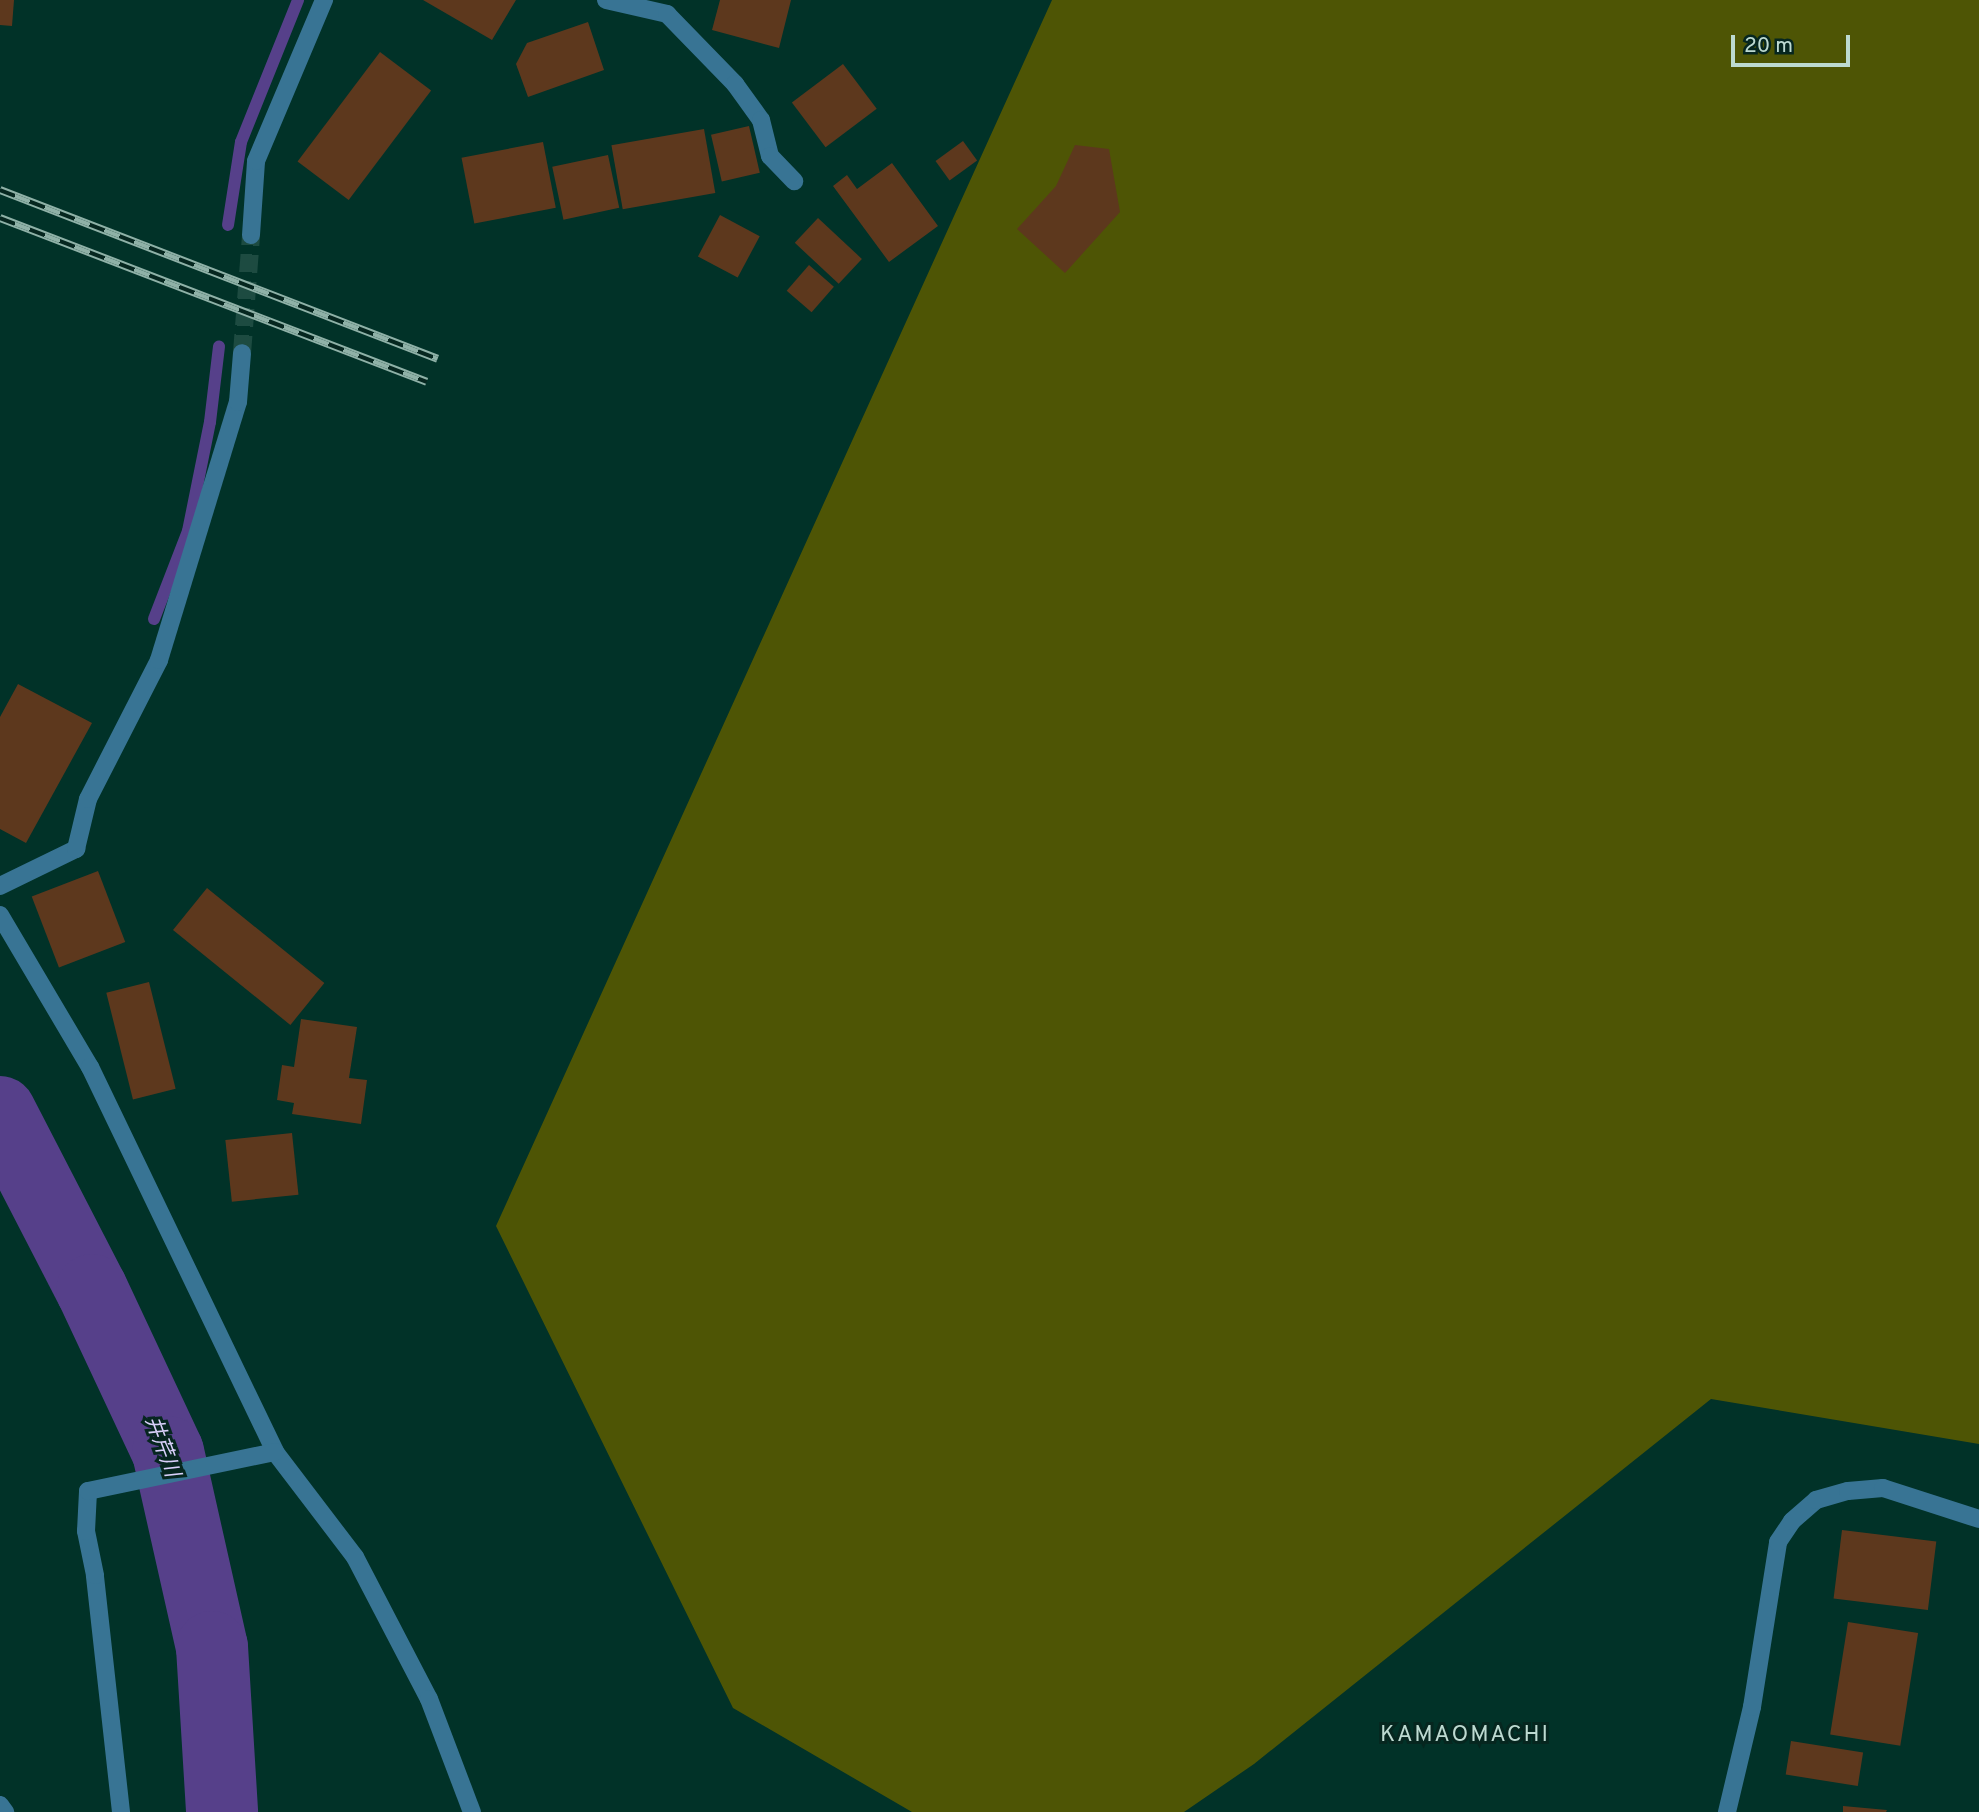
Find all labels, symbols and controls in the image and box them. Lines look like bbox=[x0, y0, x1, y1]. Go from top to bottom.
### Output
scale bar bbox=[1734, 21, 1853, 65]
text: 20 m bbox=[1744, 33, 1793, 60]
water label: 井芹川 bbox=[138, 1413, 184, 1481]
district label: KAMAOMACHI bbox=[1381, 1722, 1549, 1750]

